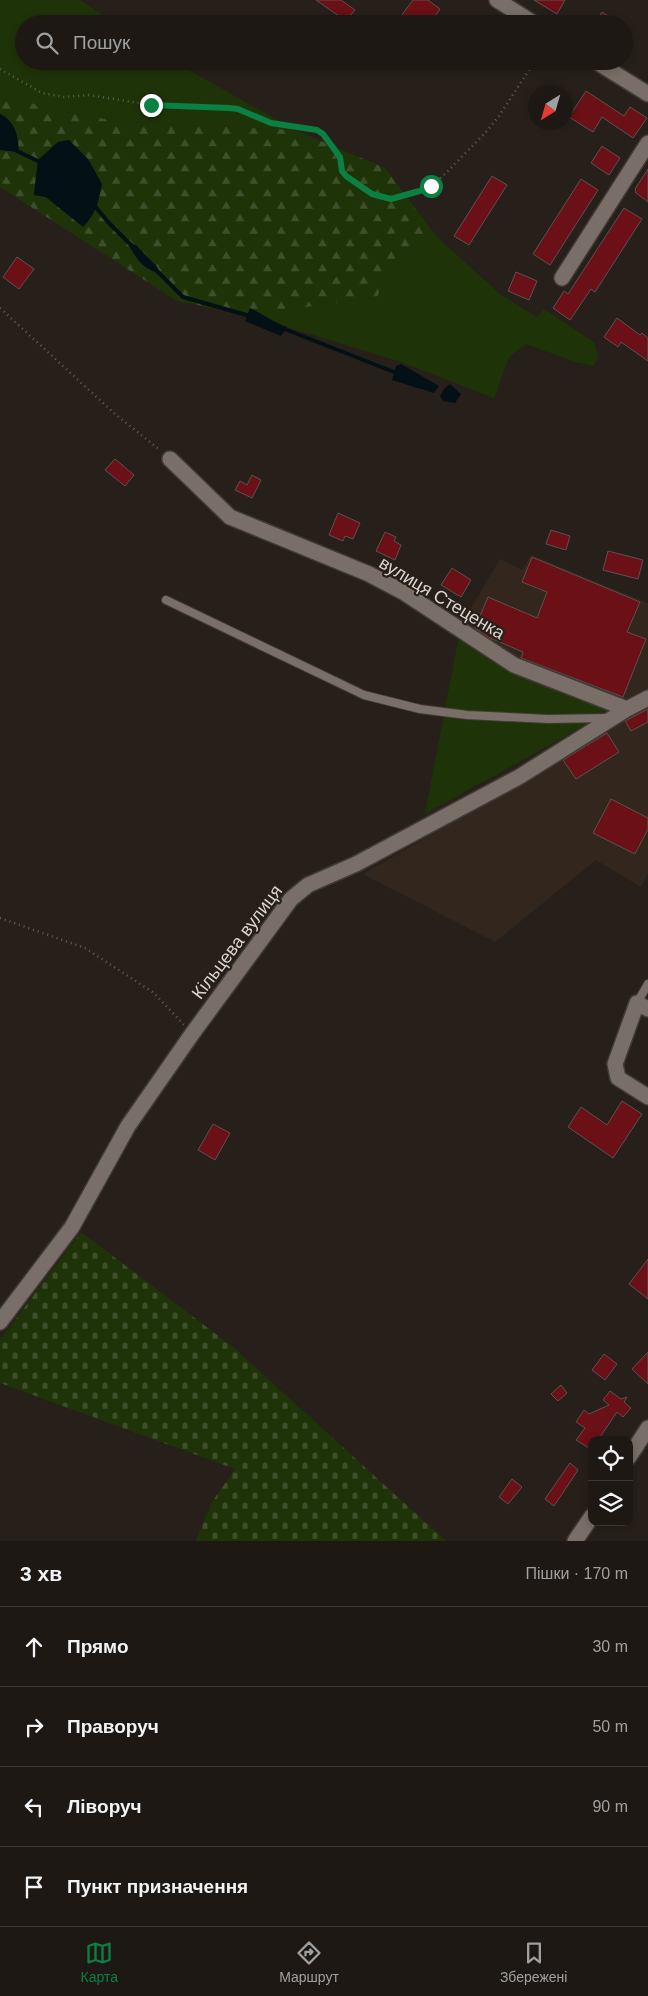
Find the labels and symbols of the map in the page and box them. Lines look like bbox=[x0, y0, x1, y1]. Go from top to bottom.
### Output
north arrow bbox=[528, 85, 573, 130]
route end bbox=[140, 94, 163, 117]
route start bbox=[420, 175, 443, 198]
street label: вулиця Стеценка bbox=[376, 553, 509, 644]
street label: Кільцева вулиця bbox=[188, 881, 286, 1003]

